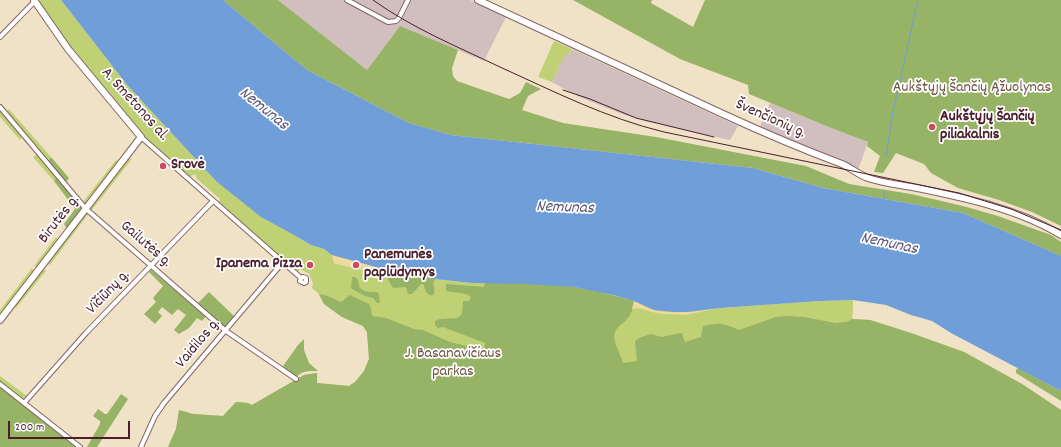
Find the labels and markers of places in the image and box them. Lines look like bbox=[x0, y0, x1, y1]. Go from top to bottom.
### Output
place label: Aukštųjų Šančių piliakalnis bbox=[940, 108, 1034, 146]
marker: Aukštųjų Šančių piliakalnis bbox=[927, 122, 937, 132]
place label: Srovė bbox=[171, 156, 205, 176]
marker: Srovė bbox=[158, 161, 168, 171]
place label: Panemunės paplūdymys bbox=[364, 246, 435, 284]
place label: Ipanema Pizza bbox=[216, 255, 302, 275]
marker: Ipanema Pizza bbox=[305, 260, 315, 270]
marker: Panemunės paplūdymys bbox=[351, 260, 361, 270]

